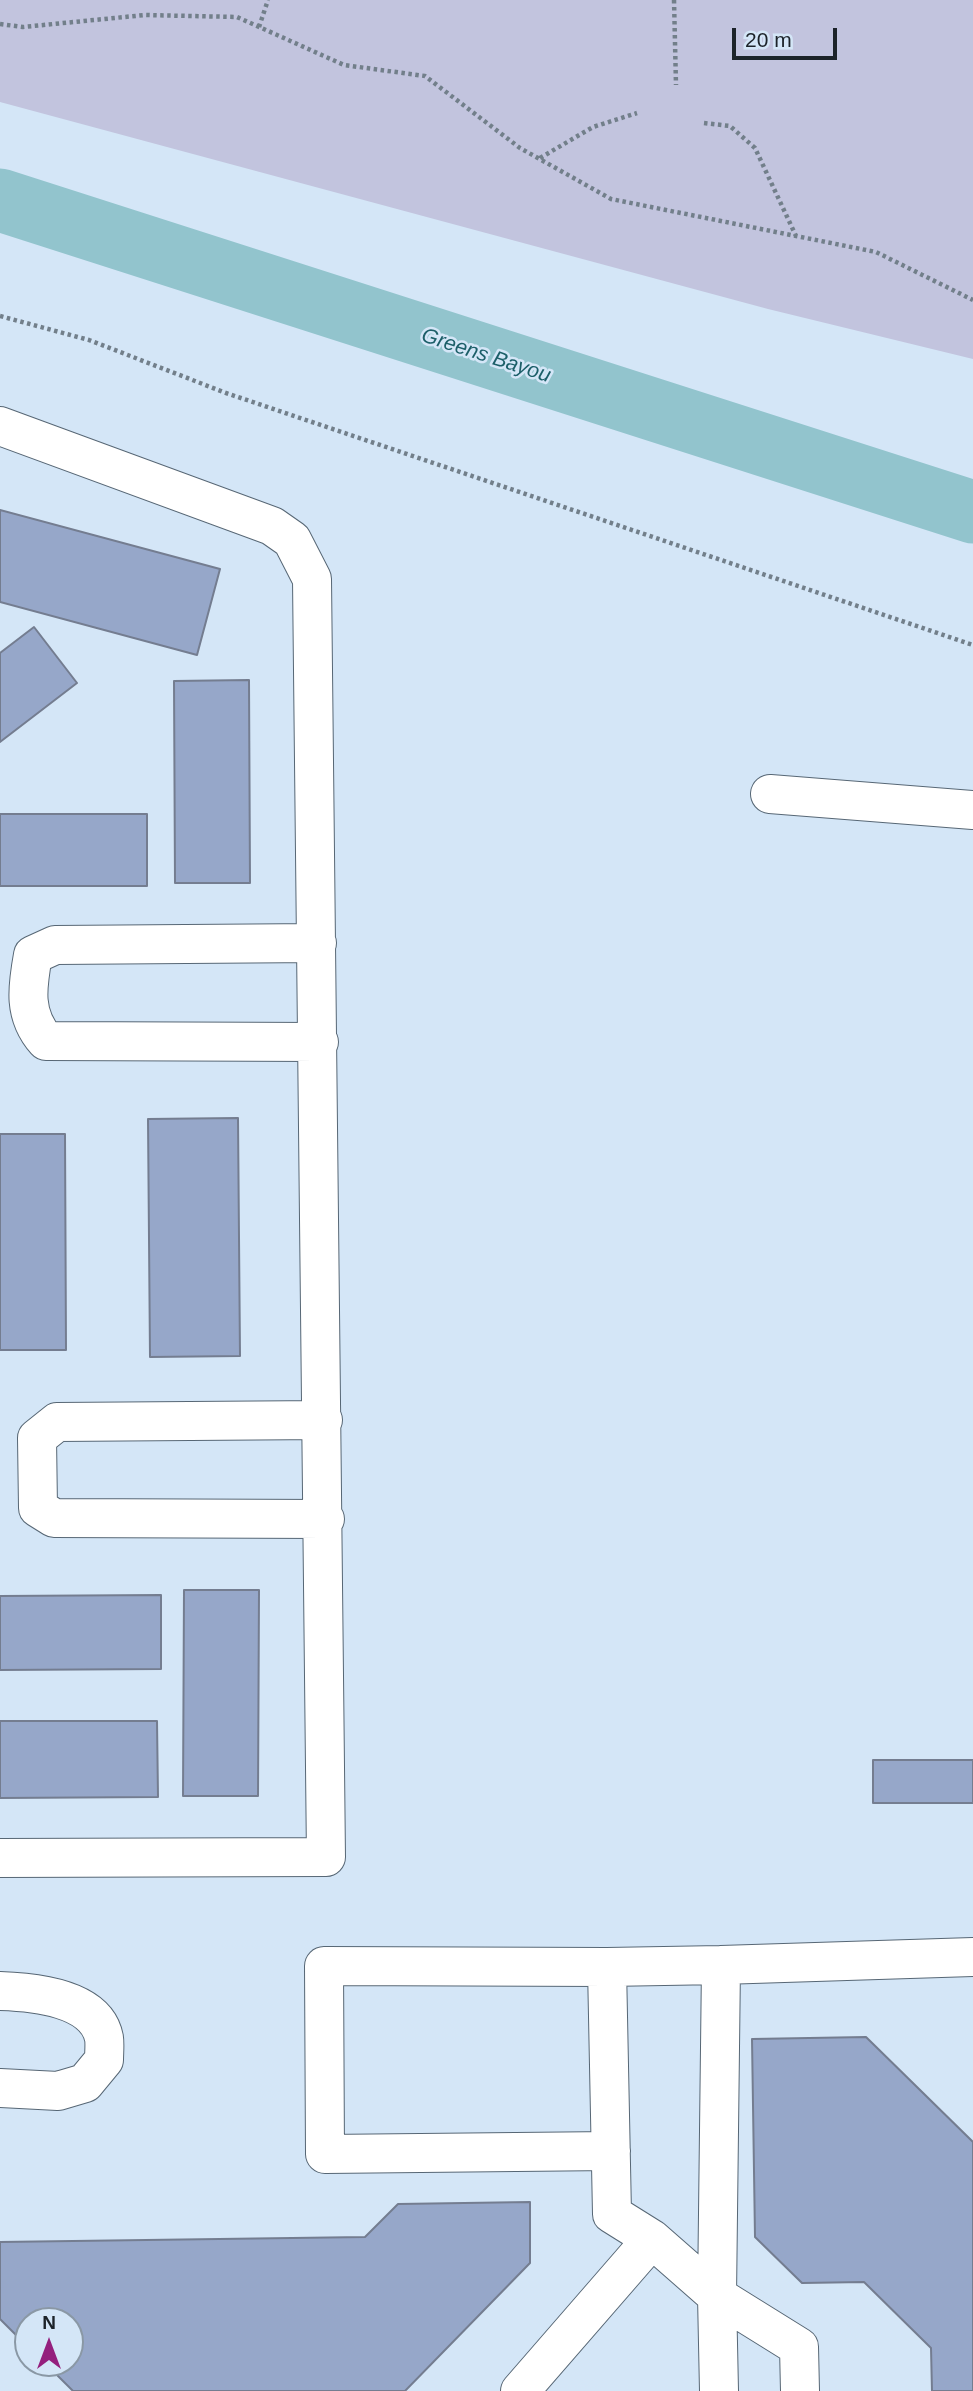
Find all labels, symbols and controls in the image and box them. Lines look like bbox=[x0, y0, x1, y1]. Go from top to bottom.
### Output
scale bar bbox=[735, 14, 840, 58]
text: 20 m bbox=[745, 28, 792, 51]
water label: Greens Bayou bbox=[418, 323, 554, 389]
north arrow bbox=[14, 2307, 84, 2377]
text: N bbox=[42, 2312, 56, 2333]

